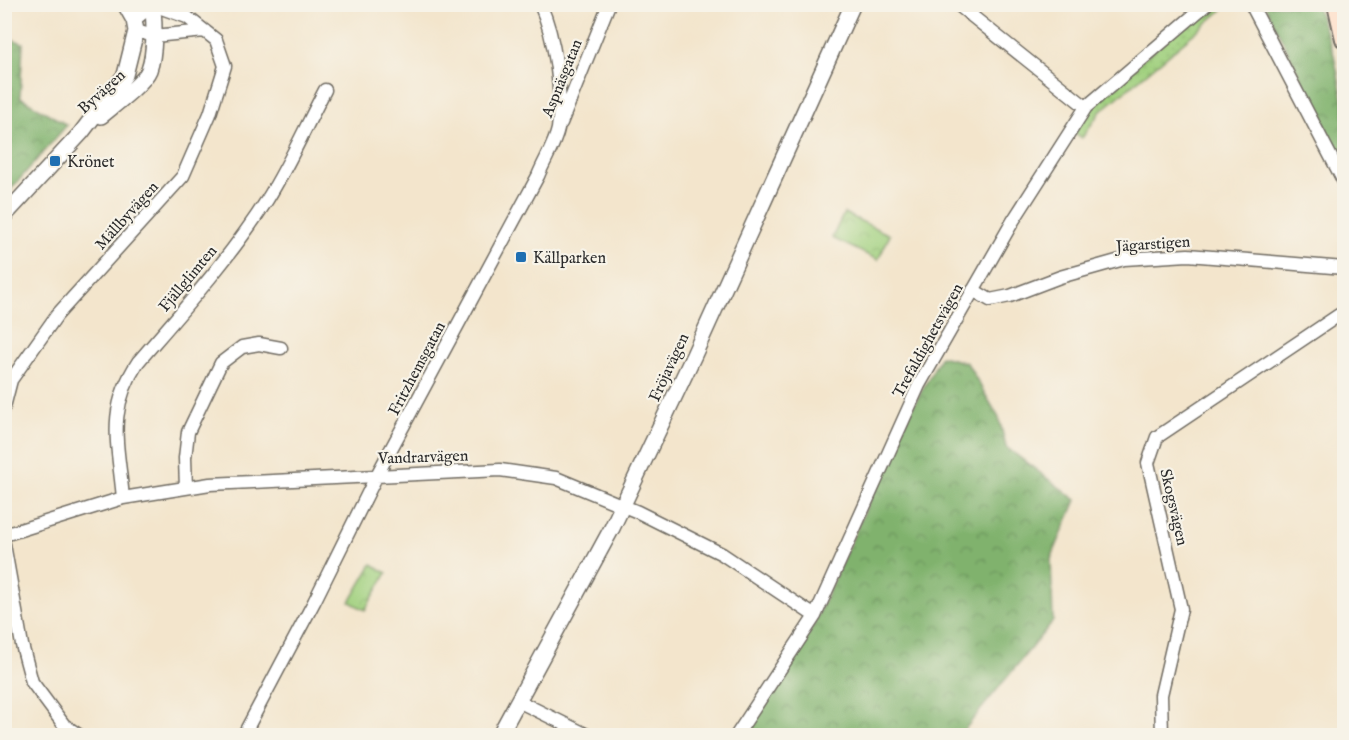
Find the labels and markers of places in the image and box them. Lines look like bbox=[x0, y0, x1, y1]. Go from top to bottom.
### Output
place label: Krönet bbox=[67, 153, 115, 173]
marker: Krönet bbox=[48, 154, 62, 168]
place label: Källparken bbox=[533, 249, 606, 269]
marker: Källparken bbox=[514, 250, 528, 264]

